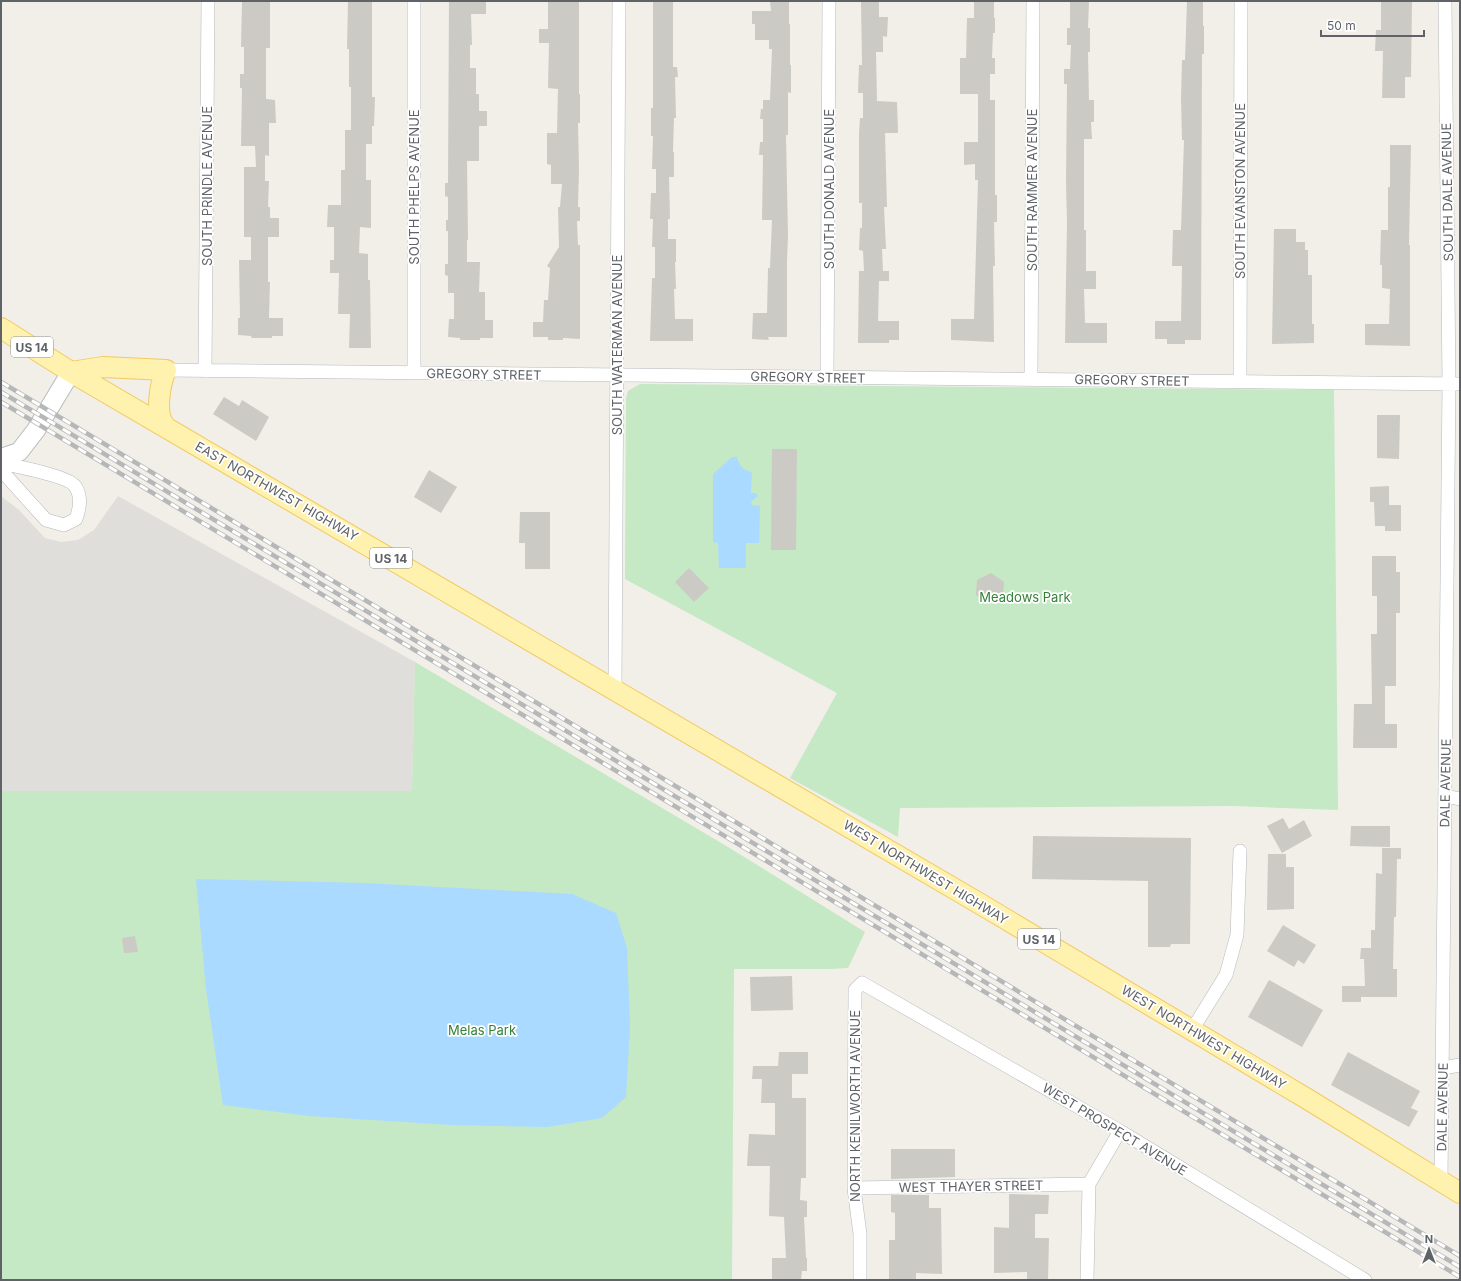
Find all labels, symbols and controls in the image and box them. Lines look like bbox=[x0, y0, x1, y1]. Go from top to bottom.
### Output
scale bar bbox=[1321, 12, 1424, 38]
text: 50 m bbox=[1327, 18, 1356, 33]
street label: SOUTH EVANSTON AVENUE bbox=[1232, 103, 1248, 279]
street label: SOUTH PRINDLE AVENUE bbox=[199, 106, 215, 266]
street label: SOUTH PHELPS AVENUE bbox=[406, 109, 422, 265]
street label: SOUTH DONALD AVENUE bbox=[821, 109, 837, 269]
street label: SOUTH RAMMER AVENUE bbox=[1024, 109, 1040, 271]
street label: SOUTH DALE AVENUE bbox=[1438, 123, 1456, 261]
street label: SOUTH WATERMAN AVENUE bbox=[609, 255, 625, 435]
road number: US 14 bbox=[11, 337, 53, 357]
street label: GREGORY STREET bbox=[426, 365, 542, 383]
street label: GREGORY STREET bbox=[750, 368, 866, 386]
street label: GREGORY STREET bbox=[1074, 371, 1190, 389]
street label: EAST NORTHWEST HIGHWAY bbox=[193, 438, 362, 544]
road number: US 14 bbox=[370, 548, 412, 568]
park label: Meadows Park bbox=[979, 589, 1071, 605]
street label: DALE AVENUE bbox=[1436, 738, 1454, 828]
street label: WEST NORTHWEST HIGHWAY bbox=[841, 816, 1012, 928]
road number: US 14 bbox=[1018, 929, 1060, 949]
street label: WEST NORTHWEST HIGHWAY bbox=[1119, 981, 1290, 1093]
street label: NORTH KENILWORTH AVENUE bbox=[847, 1010, 863, 1202]
park label: Melas Park bbox=[448, 1022, 516, 1038]
street label: DALE AVENUE bbox=[1433, 1062, 1451, 1152]
street label: WEST PROSPECT AVENUE bbox=[1040, 1079, 1190, 1179]
street label: WEST THAYER STREET bbox=[898, 1177, 1044, 1195]
north arrow bbox=[1409, 1229, 1449, 1269]
text: N bbox=[1425, 1232, 1433, 1246]

